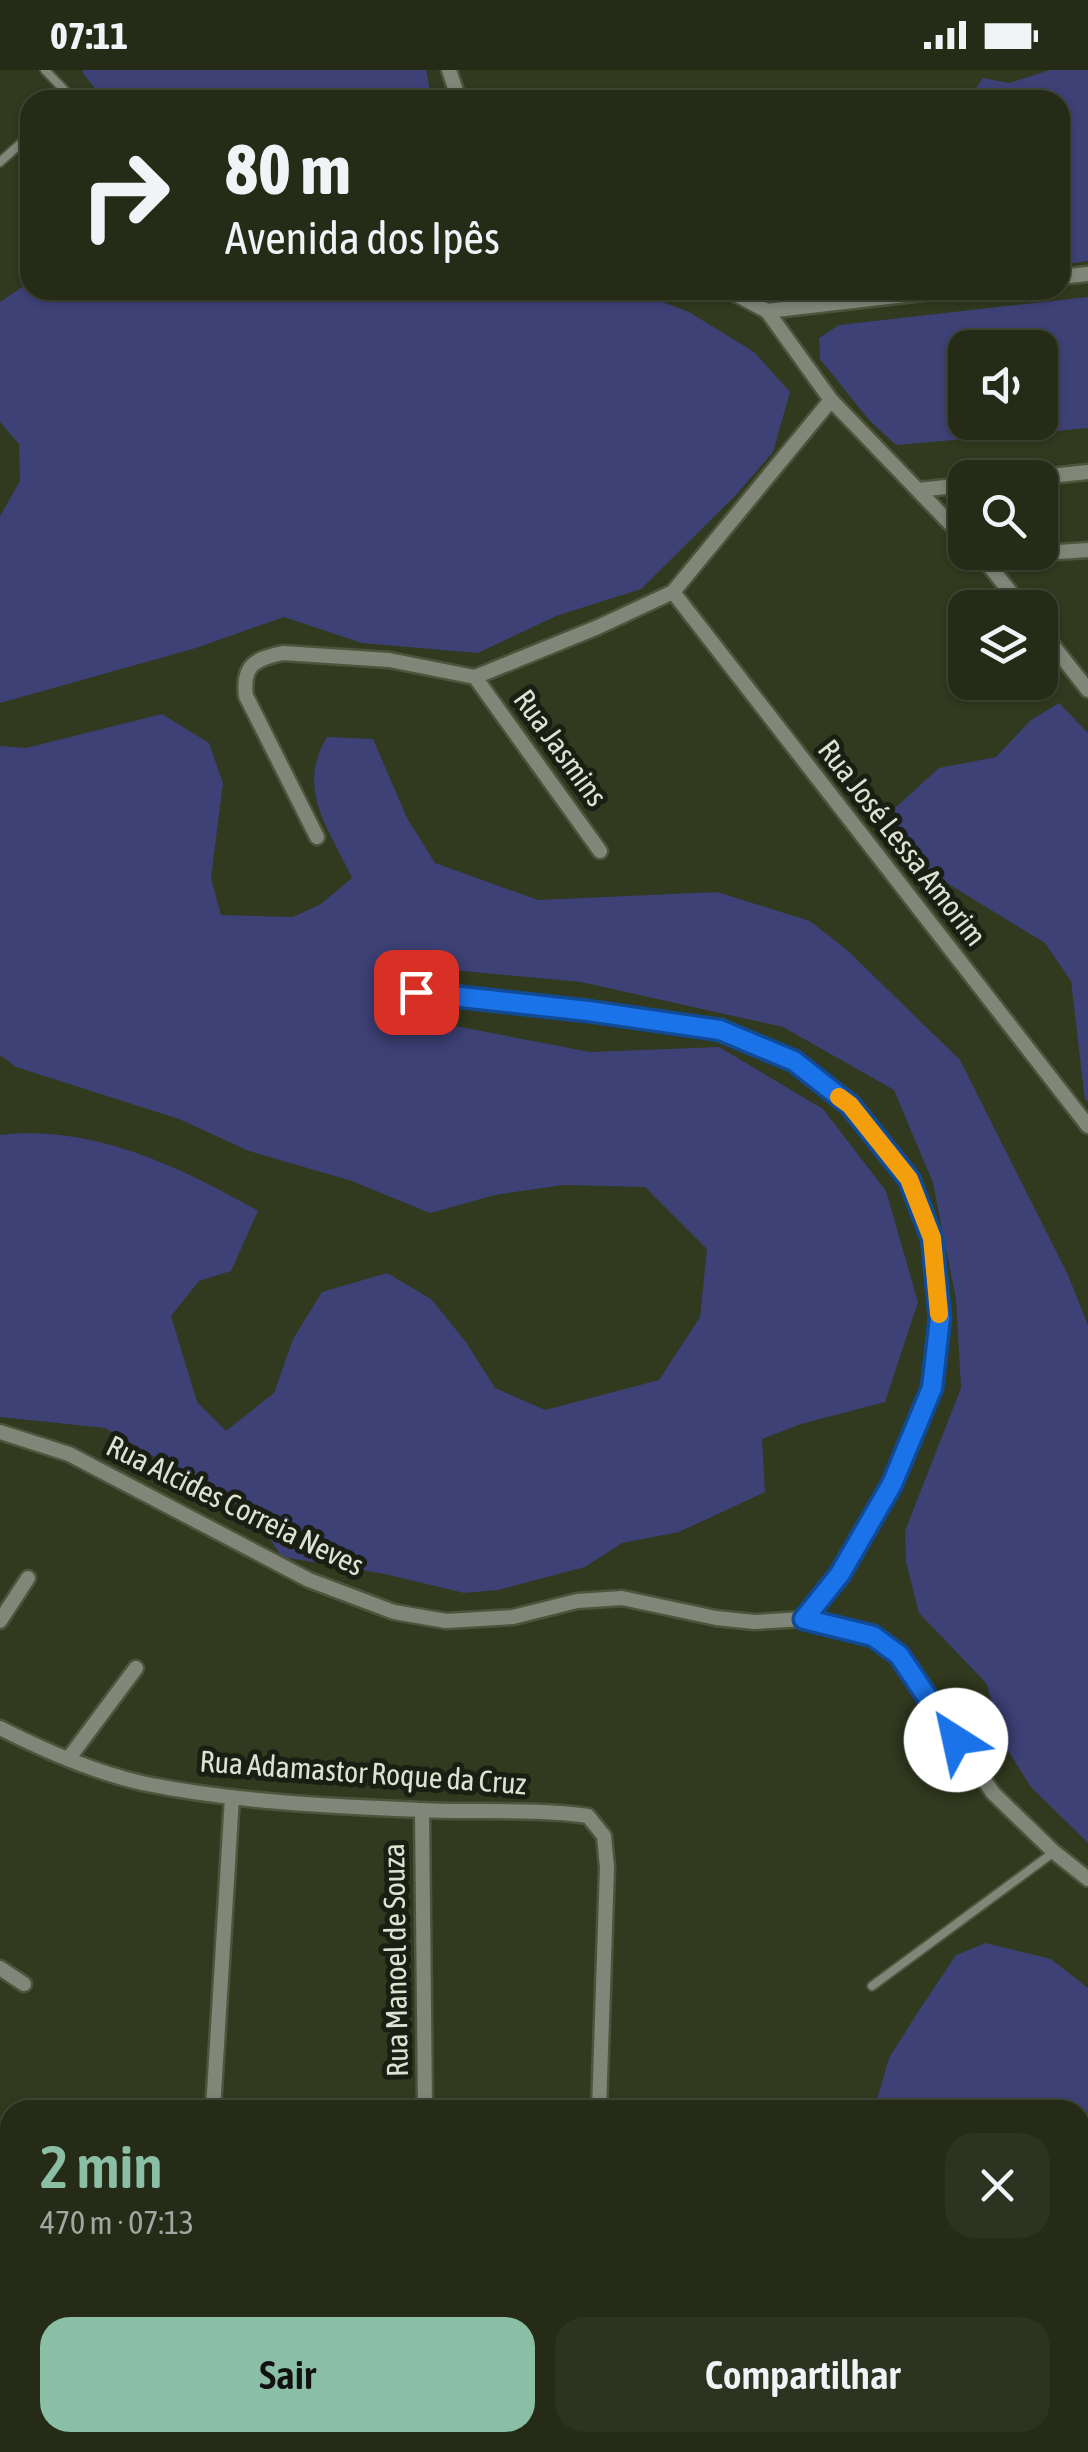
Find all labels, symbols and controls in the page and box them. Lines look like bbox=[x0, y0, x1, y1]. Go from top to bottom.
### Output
text: 07:11 bbox=[50, 14, 128, 57]
text: 80 m bbox=[225, 129, 351, 209]
icon: right bbox=[60, 130, 190, 260]
text: Avenida dos Ipês bbox=[225, 212, 500, 264]
map controls bbox=[948, 330, 1058, 700]
button: sound bbox=[948, 330, 1058, 440]
button: search bbox=[948, 460, 1058, 570]
button: layers bbox=[948, 590, 1058, 700]
street label: Rua Jasmins bbox=[507, 683, 614, 812]
street label: Rua José Lessa Amorim bbox=[812, 733, 994, 952]
pin bbox=[374, 950, 459, 1035]
icon: arrive bbox=[389, 965, 444, 1020]
street label: Rua Alcides Correia Neves bbox=[101, 1428, 369, 1582]
position arrow bbox=[904, 1688, 1008, 1792]
street label: Rua Adamastor Roque da Cruz bbox=[199, 1744, 528, 1800]
street label: Rua Manoel de Souza bbox=[376, 1843, 414, 2077]
text: 2 min bbox=[40, 2132, 163, 2201]
button: close bbox=[945, 2133, 1050, 2238]
text: 470 m · 07:13 bbox=[40, 2204, 194, 2241]
button: Sair bbox=[40, 2317, 535, 2432]
button: Compartilhar bbox=[555, 2317, 1050, 2432]

